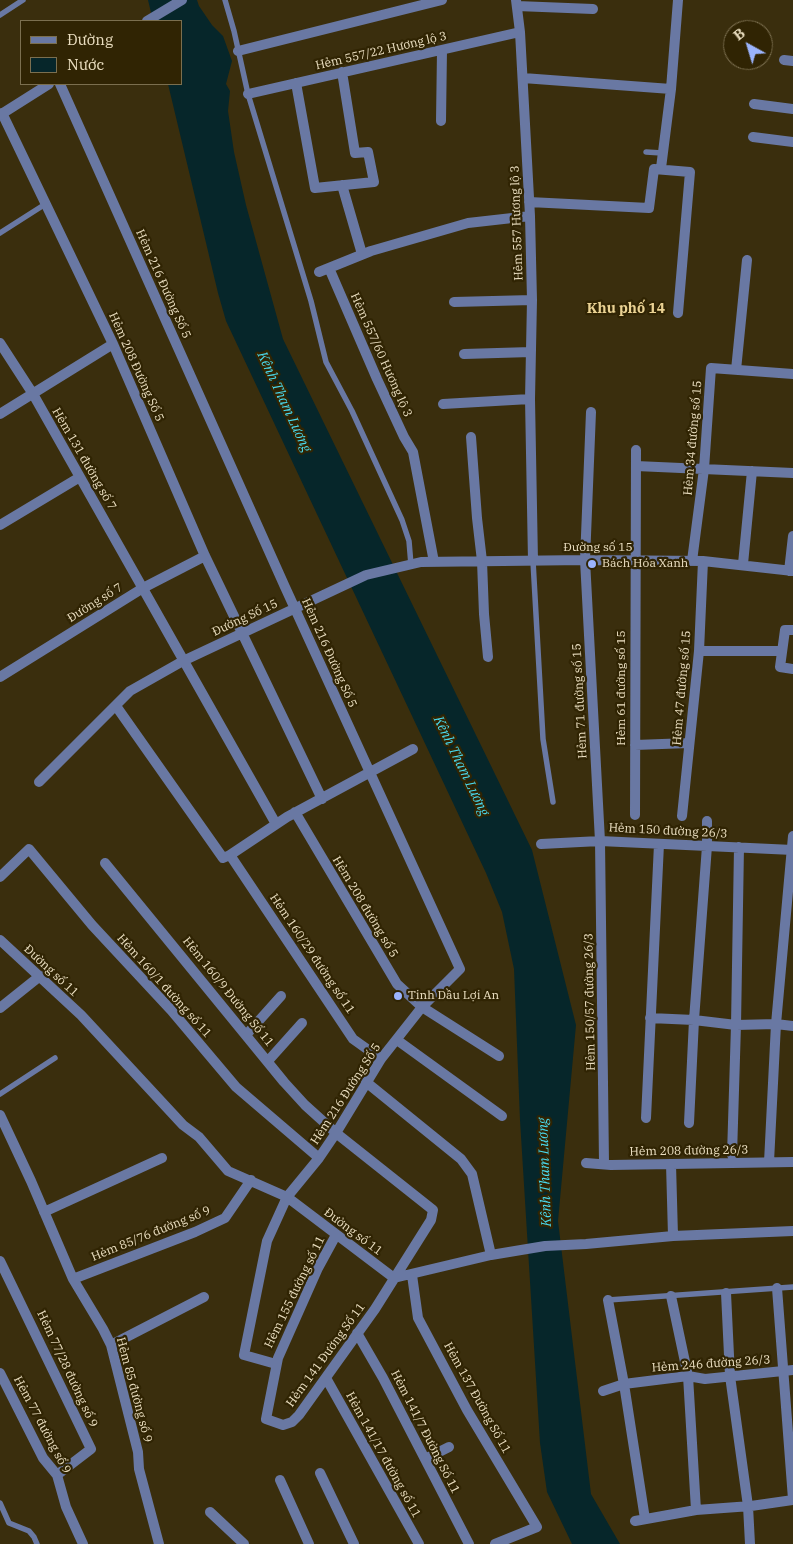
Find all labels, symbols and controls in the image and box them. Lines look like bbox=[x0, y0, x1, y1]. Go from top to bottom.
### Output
legend bbox=[20, 20, 182, 85]
north arrow bbox=[723, 20, 773, 70]
text: B bbox=[730, 24, 749, 44]
street label: Hẻm 557/22 Hương lộ 3 bbox=[314, 29, 448, 73]
text: Đường bbox=[67, 30, 113, 49]
text: Nước bbox=[67, 55, 104, 74]
street label: Hẻm 557 Hương lộ 3 bbox=[508, 165, 526, 281]
street label: Hẻm 216 Đường Số 5 bbox=[132, 227, 194, 341]
street label: Hẻm 557/60 Hương lộ 3 bbox=[347, 291, 415, 419]
district label: Khu phố 14 bbox=[587, 301, 665, 317]
street label: Hẻm 208 Đường Số 5 bbox=[105, 310, 167, 424]
water label: Kênh Tham Lương bbox=[253, 349, 315, 455]
street label: Hẻm 34 đường số 15 bbox=[681, 380, 705, 496]
street label: Hẻm 131 đường số 7 bbox=[49, 405, 119, 513]
street label: Đường số 15 bbox=[563, 541, 633, 555]
place label: Bách Hóa Xanh bbox=[602, 557, 688, 571]
marker: Bách Hóa Xanh bbox=[586, 558, 598, 570]
street label: Đường số 7 bbox=[65, 580, 125, 626]
street label: Hẻm 216 Đường Số 5 bbox=[298, 596, 360, 710]
street label: Đường Số 15 bbox=[210, 597, 280, 639]
street label: Hẻm 61 đường số 15 bbox=[615, 630, 629, 746]
street label: Hẻm 47 đường số 15 bbox=[670, 630, 694, 746]
street label: Hẻm 71 đường số 15 bbox=[570, 643, 590, 759]
water label: Kênh Tham Lương bbox=[430, 713, 492, 819]
street label: Hẻm 150 đường 26/3 bbox=[608, 821, 728, 841]
street label: Hẻm 208 đường số 5 bbox=[329, 854, 401, 960]
street label: Hẻm 160/29 đường số 11 bbox=[266, 891, 358, 1017]
street label: Hẻm 160/1 đường số 11 bbox=[114, 931, 214, 1041]
street label: Hẻm 150/57 đường 26/3 bbox=[582, 933, 598, 1071]
street label: Hẻm 160/9 Đường Số 11 bbox=[179, 934, 277, 1050]
street label: Đường số 11 bbox=[21, 942, 81, 1000]
place label: Tinh Dầu Lợi An bbox=[408, 989, 499, 1003]
marker: Tinh Dầu Lợi An bbox=[392, 990, 404, 1002]
street label: Hẻm 216 Đường Số 5 bbox=[308, 1041, 384, 1147]
water label: Kênh Tham Lương bbox=[535, 1117, 555, 1227]
street label: Hẻm 208 đường 26/3 bbox=[629, 1143, 749, 1159]
street label: Hẻm 85/76 đường số 9 bbox=[89, 1204, 213, 1264]
street label: Đường số 11 bbox=[321, 1205, 385, 1259]
street label: Hẻm 155 đường số 11 bbox=[262, 1234, 328, 1350]
street label: Hẻm 141 Đường Số 11 bbox=[283, 1300, 369, 1410]
street label: Hẻm 77/28 đường số 9 bbox=[34, 1308, 100, 1430]
street label: Hẻm 85 đường số 9 bbox=[113, 1336, 155, 1444]
street label: Hẻm 137 Đường Số 11 bbox=[440, 1340, 514, 1456]
street label: Hẻm 246 đường 26/3 bbox=[651, 1353, 771, 1375]
street label: Hẻm 141/7 Đường Số 11 bbox=[388, 1368, 462, 1496]
street label: Hẻm 77 đường số 9 bbox=[10, 1374, 74, 1476]
street label: Hẻm 141/17 đường số 11 bbox=[342, 1390, 424, 1520]

